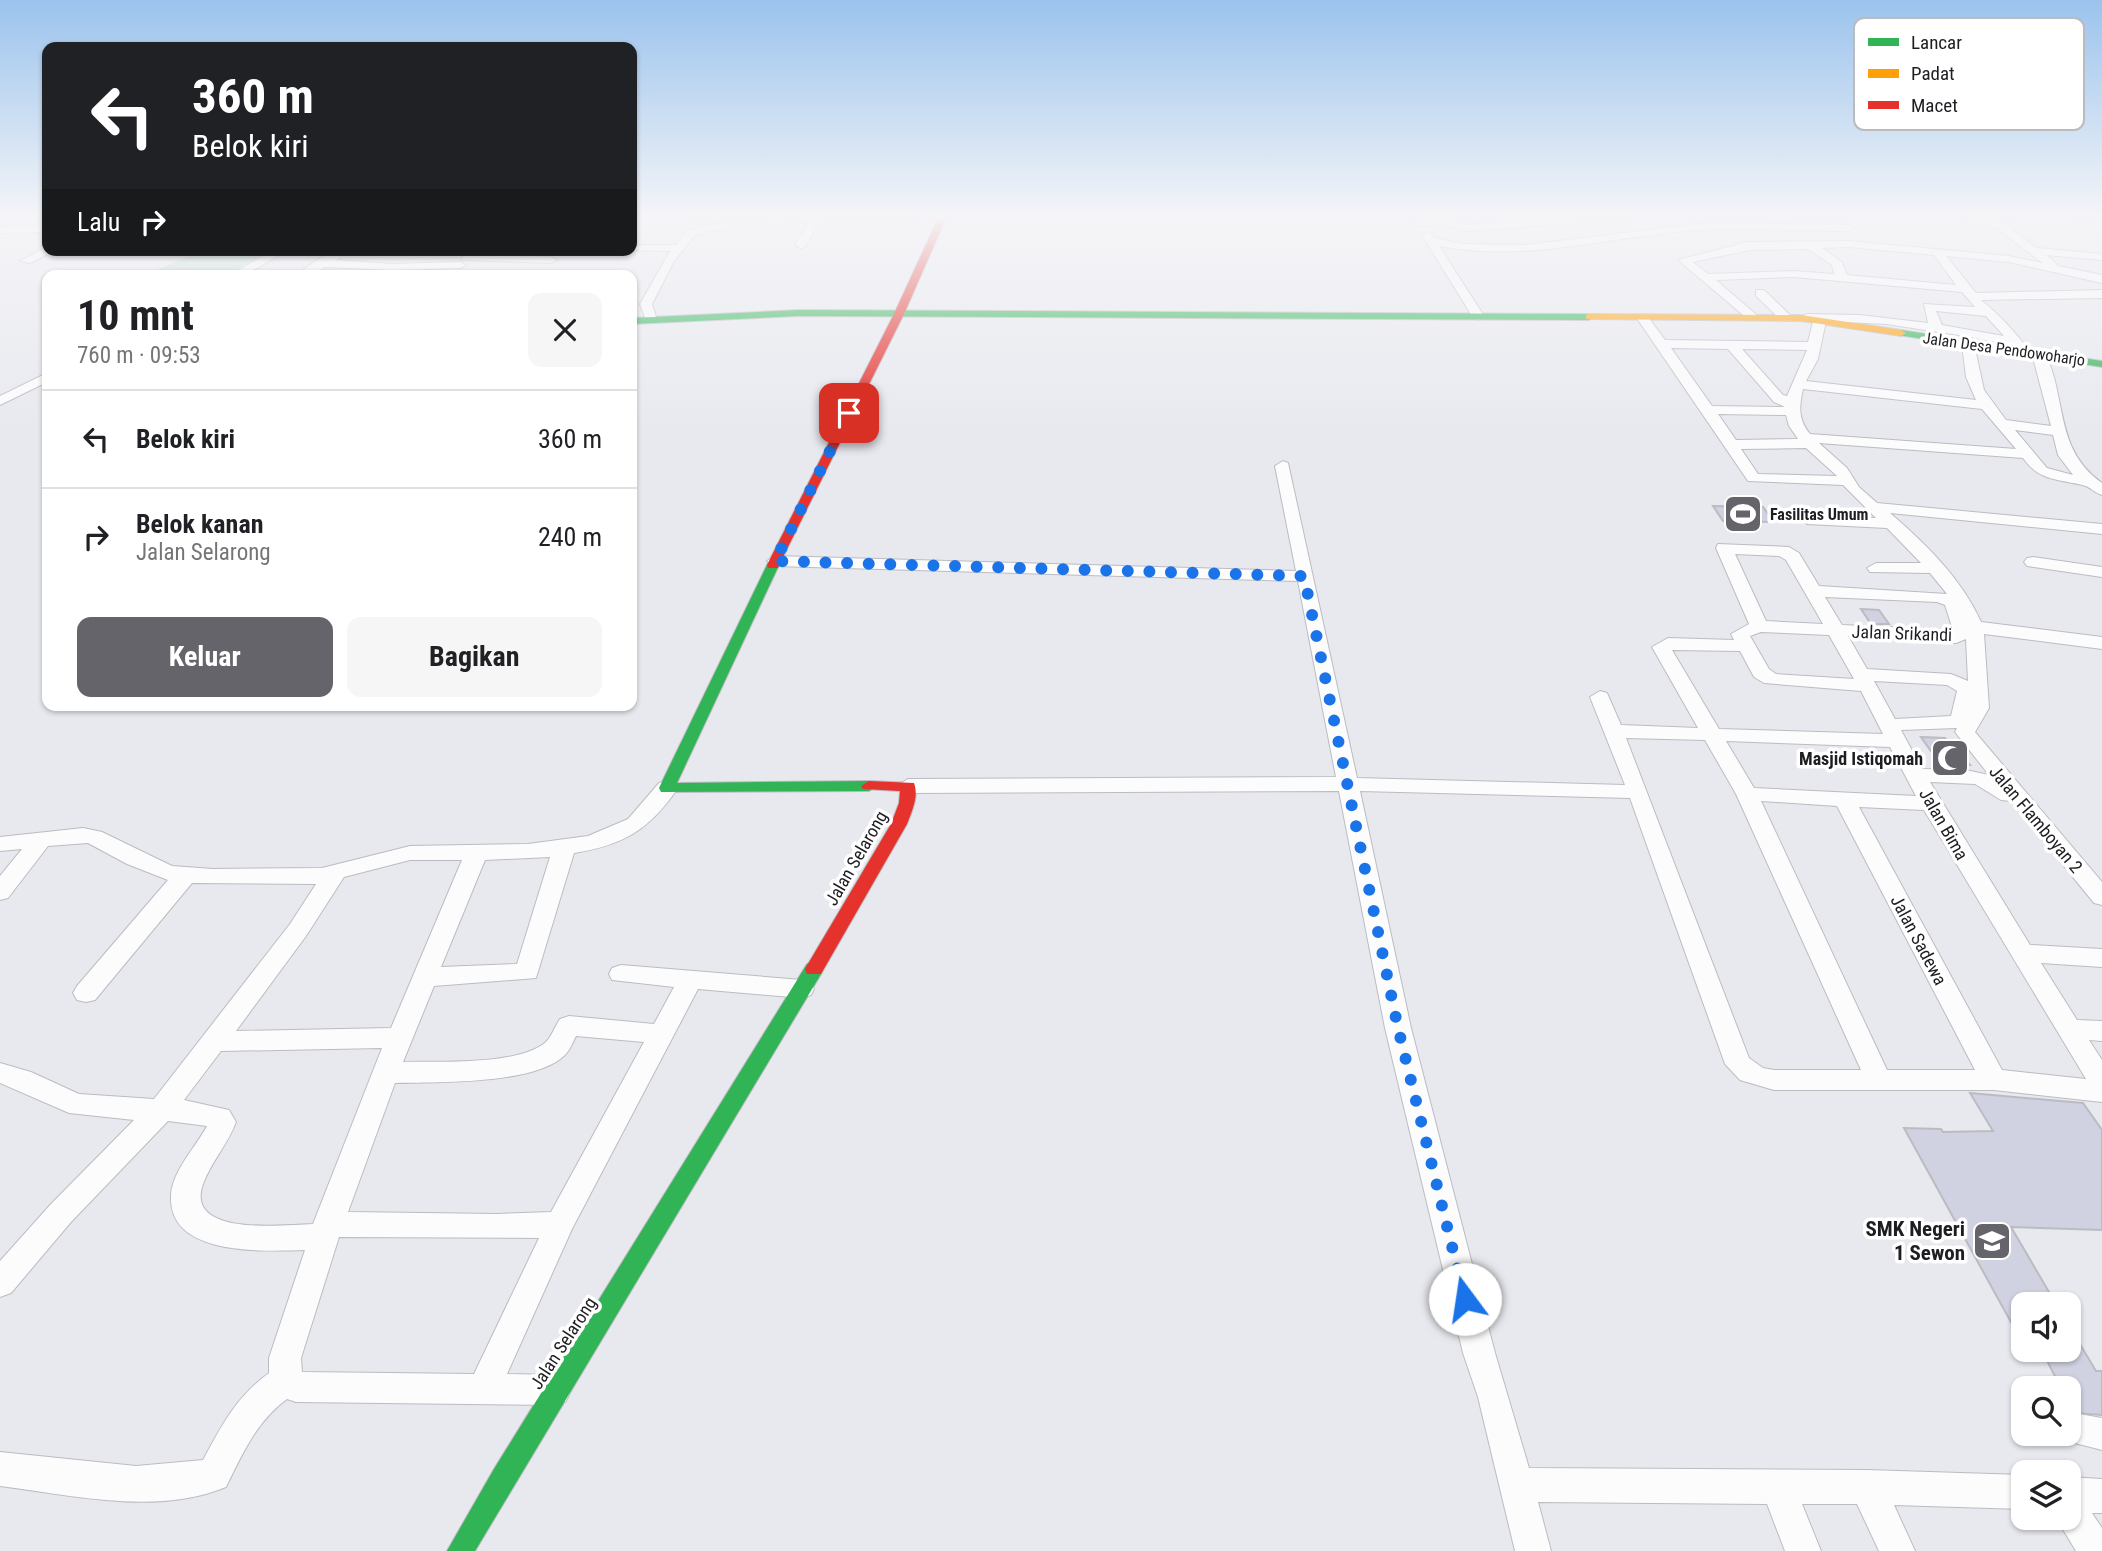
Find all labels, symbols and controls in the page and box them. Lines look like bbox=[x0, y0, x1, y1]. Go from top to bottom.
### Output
legend bbox=[1854, 18, 2084, 130]
text: Lancar bbox=[1911, 31, 1962, 54]
text: Padat bbox=[1911, 62, 1955, 85]
text: 360 m bbox=[192, 68, 314, 125]
icon: left bbox=[77, 70, 168, 161]
text: Macet bbox=[1911, 94, 1958, 117]
text: Belok kiri bbox=[192, 127, 309, 165]
icon: right bbox=[134, 203, 172, 241]
text: Lalu bbox=[77, 207, 120, 237]
text: 10 mnt bbox=[77, 291, 194, 340]
button: close bbox=[528, 293, 602, 367]
street label: Jalan Desa Pendowoharjo bbox=[1922, 328, 2086, 370]
text: 760 m · 09:53 bbox=[77, 342, 201, 369]
pin bbox=[819, 383, 879, 443]
icon: arrive bbox=[830, 394, 868, 432]
icon: left bbox=[77, 420, 115, 458]
text: Belok kiri bbox=[136, 424, 235, 454]
text: 360 m bbox=[538, 424, 602, 454]
sports icon: Fasilitas Umum bbox=[1722, 493, 1764, 535]
place label: Fasilitas Umum bbox=[1770, 505, 1869, 524]
text: Belok kanan bbox=[136, 509, 263, 539]
icon: right bbox=[77, 518, 115, 556]
text: 240 m bbox=[538, 522, 602, 552]
text: Jalan Selarong bbox=[136, 539, 271, 566]
button: Keluar bbox=[77, 617, 333, 697]
button: Bagikan bbox=[347, 617, 602, 697]
street label: Jalan Srikandi bbox=[1851, 621, 1953, 645]
mosque icon: Masjid Istiqomah bbox=[1929, 737, 1971, 779]
place label: Masjid Istiqomah bbox=[1799, 748, 1923, 769]
street label: Jalan Flamboyan 2 bbox=[1985, 761, 2087, 877]
street label: Jalan Bima bbox=[1915, 785, 1973, 863]
street label: Jalan Selarong bbox=[821, 807, 891, 909]
street label: Jalan Sadewa bbox=[1887, 892, 1951, 988]
place label: SMK Negeri 1 Sewon bbox=[1866, 1217, 1965, 1265]
school or university icon: SMK Negeri 1 Sewon bbox=[1971, 1220, 2013, 1262]
position arrow bbox=[1428, 1262, 1502, 1336]
map controls bbox=[2011, 1292, 2081, 1530]
button: sound bbox=[2011, 1292, 2081, 1362]
street label: Jalan Selarong bbox=[525, 1293, 601, 1393]
button: search bbox=[2011, 1376, 2081, 1446]
button: layers bbox=[2011, 1460, 2081, 1530]

